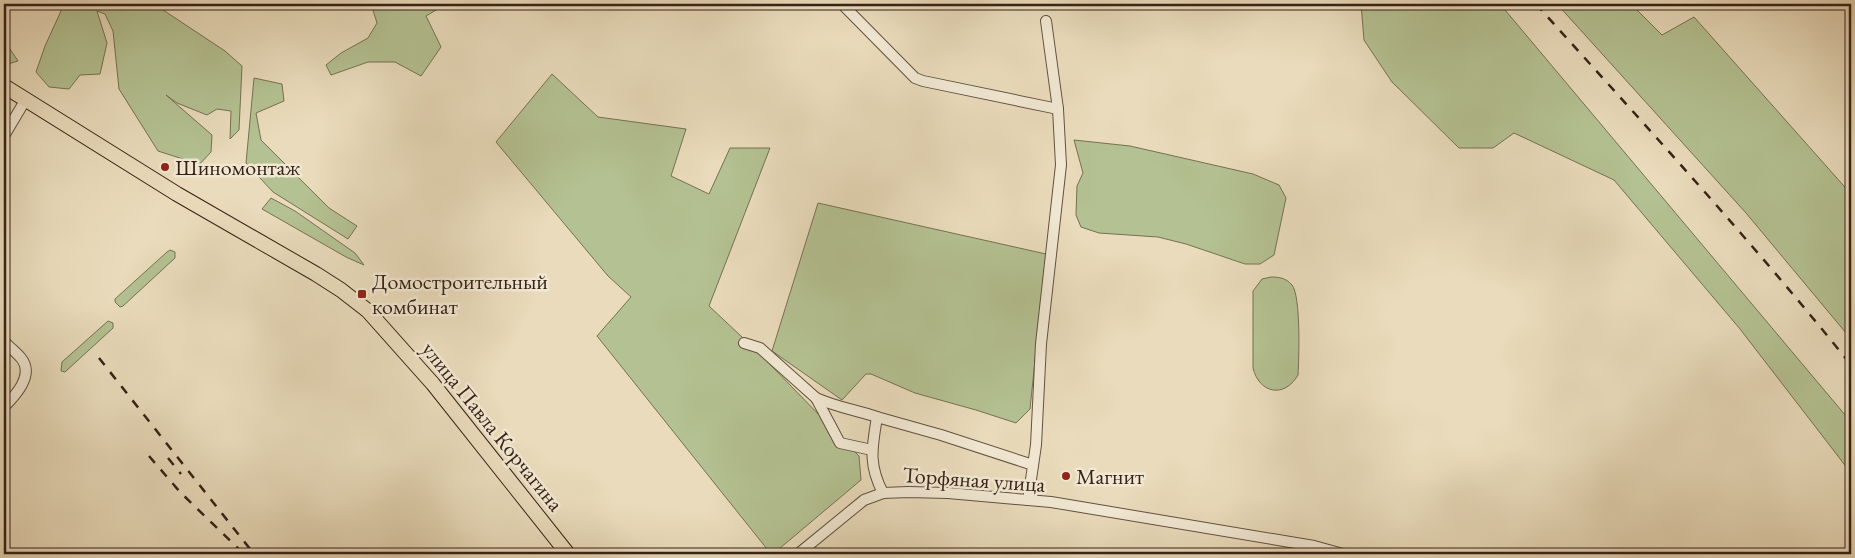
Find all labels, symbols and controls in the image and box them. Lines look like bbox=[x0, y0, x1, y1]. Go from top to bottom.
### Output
place label: Шиномонтаж bbox=[175, 153, 301, 182]
marker: Шиномонтаж bbox=[159, 161, 171, 173]
place label: Домостроительный комбинат bbox=[372, 267, 548, 321]
marker: Домостроительный комбинат bbox=[356, 288, 368, 300]
street label: улица Павла Корчагина bbox=[415, 336, 570, 517]
street label: Торфяная улица bbox=[902, 460, 1046, 499]
place label: Магнит bbox=[1076, 462, 1144, 491]
marker: Магнит bbox=[1060, 470, 1072, 482]

